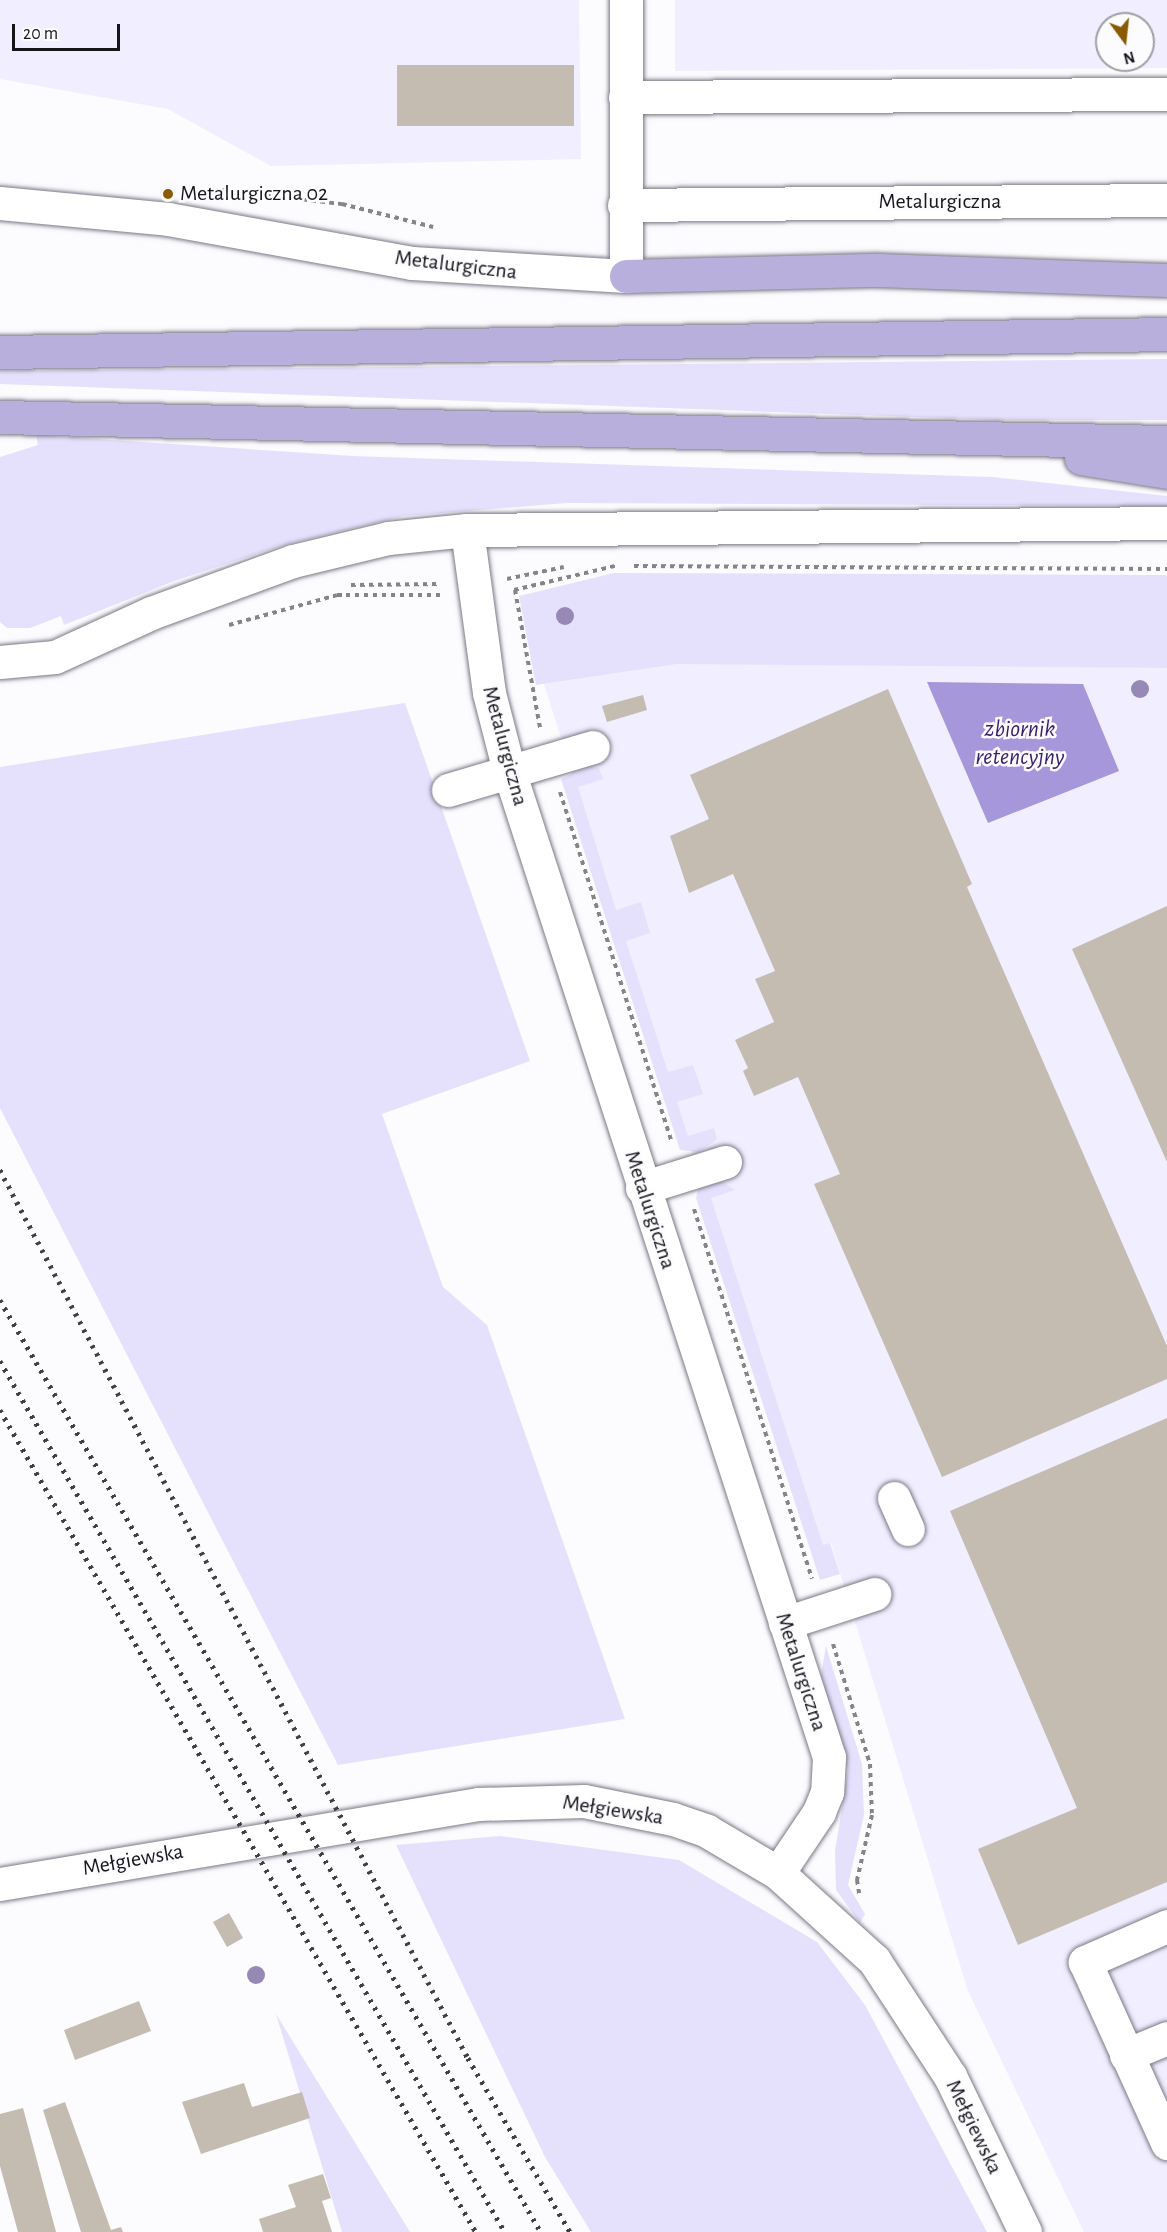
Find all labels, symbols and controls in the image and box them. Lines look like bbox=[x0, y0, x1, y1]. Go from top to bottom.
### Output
scale bar bbox=[15, 12, 123, 50]
north arrow bbox=[1095, 12, 1155, 72]
text: 20 m bbox=[23, 25, 58, 43]
text: N bbox=[1122, 48, 1137, 67]
place label: Metalurgiczna 02 bbox=[180, 181, 328, 207]
marker: Metalurgiczna 02 bbox=[161, 187, 175, 201]
street label: Metalurgiczna bbox=[879, 189, 1001, 215]
street label: Metalurgiczna bbox=[393, 244, 519, 286]
street label: Metalurgiczna bbox=[476, 683, 534, 809]
water label: zbiornik retencyjny bbox=[976, 716, 1064, 772]
street label: Metalurgiczna bbox=[618, 1147, 682, 1273]
street label: Metalurgiczna bbox=[769, 1609, 833, 1735]
street label: Mełgiewska bbox=[561, 1789, 665, 1831]
street label: Mełgiewska bbox=[81, 1838, 185, 1882]
street label: Mełgiewska bbox=[940, 2076, 1008, 2178]

